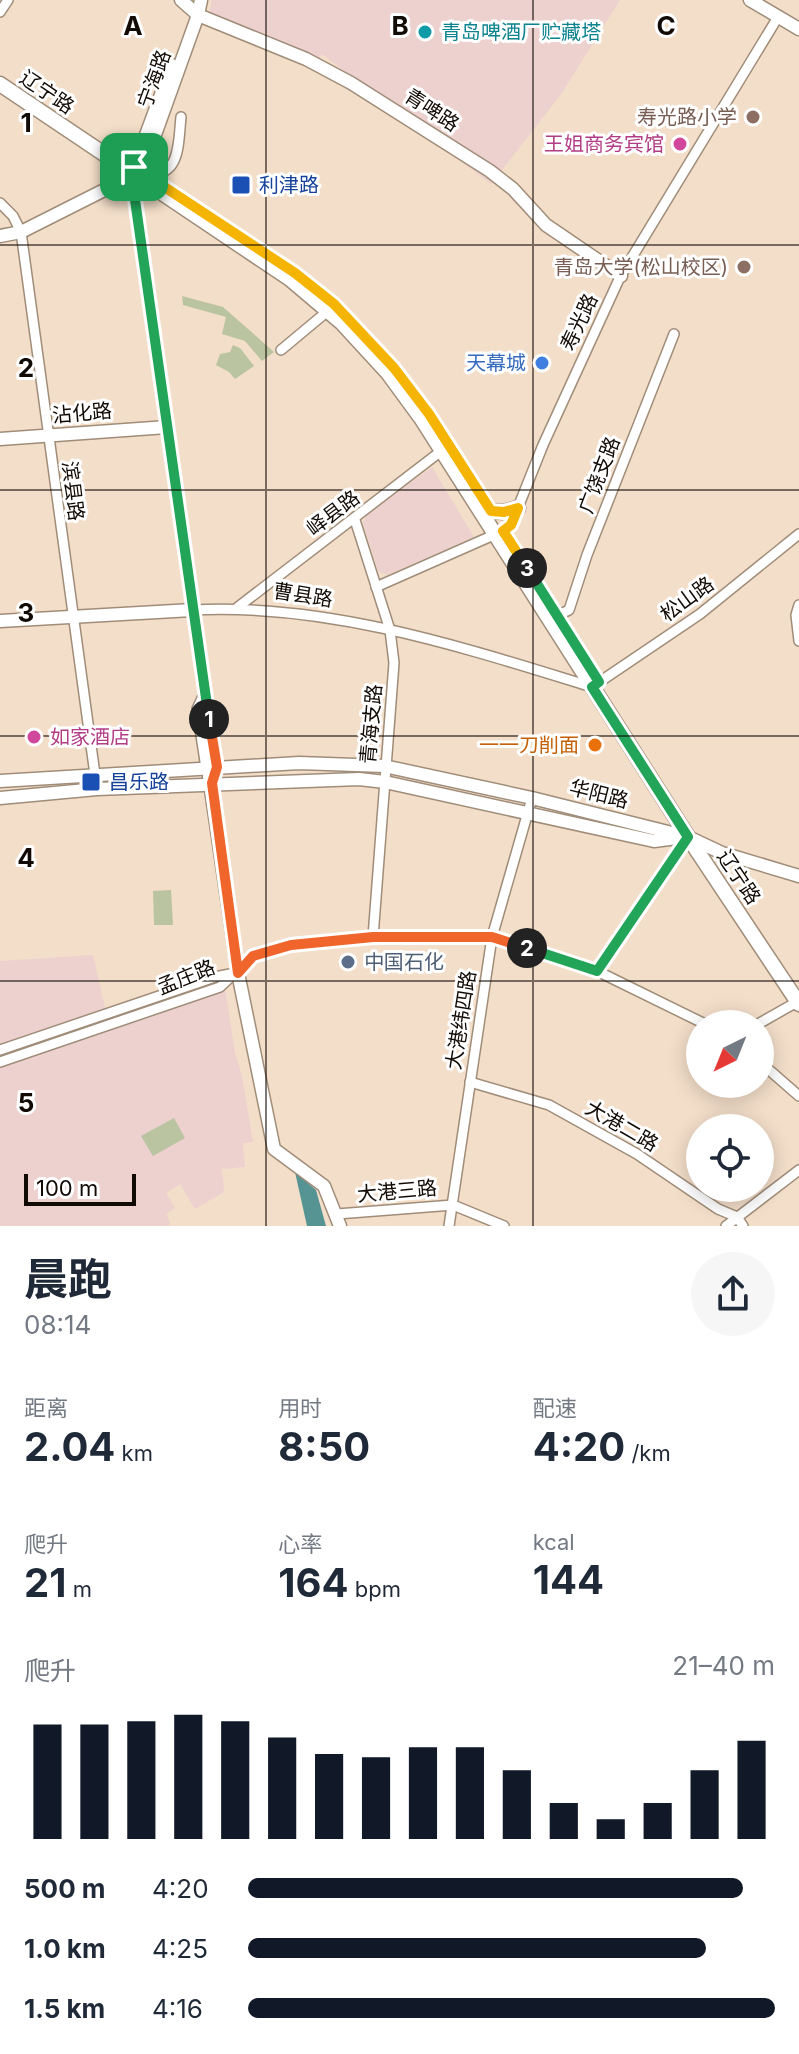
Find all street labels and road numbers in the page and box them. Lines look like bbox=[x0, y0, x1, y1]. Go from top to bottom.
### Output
street label: 宁海路 bbox=[132, 47, 176, 111]
street label: 辽宁路 bbox=[15, 65, 79, 119]
street label: 青啤路 bbox=[400, 84, 464, 136]
street label: 寿光路 bbox=[555, 290, 603, 354]
street label: 沾化路 bbox=[51, 398, 113, 428]
street label: 广饶支路 bbox=[573, 433, 625, 517]
street label: 滨县路 bbox=[57, 460, 89, 522]
street label: 峄县路 bbox=[302, 485, 364, 541]
street label: 松山路 bbox=[656, 572, 718, 626]
street label: 曹县路 bbox=[271, 578, 335, 612]
street label: 青海支路 bbox=[356, 683, 386, 765]
street label: 华阳路 bbox=[567, 775, 631, 813]
street label: 辽宁路 bbox=[712, 845, 766, 909]
street label: 孟庄路 bbox=[154, 955, 218, 999]
street label: 大港纬四路 bbox=[441, 969, 481, 1071]
street label: 大港二路 bbox=[581, 1096, 663, 1156]
street label: 大港三路 bbox=[356, 1176, 438, 1206]

